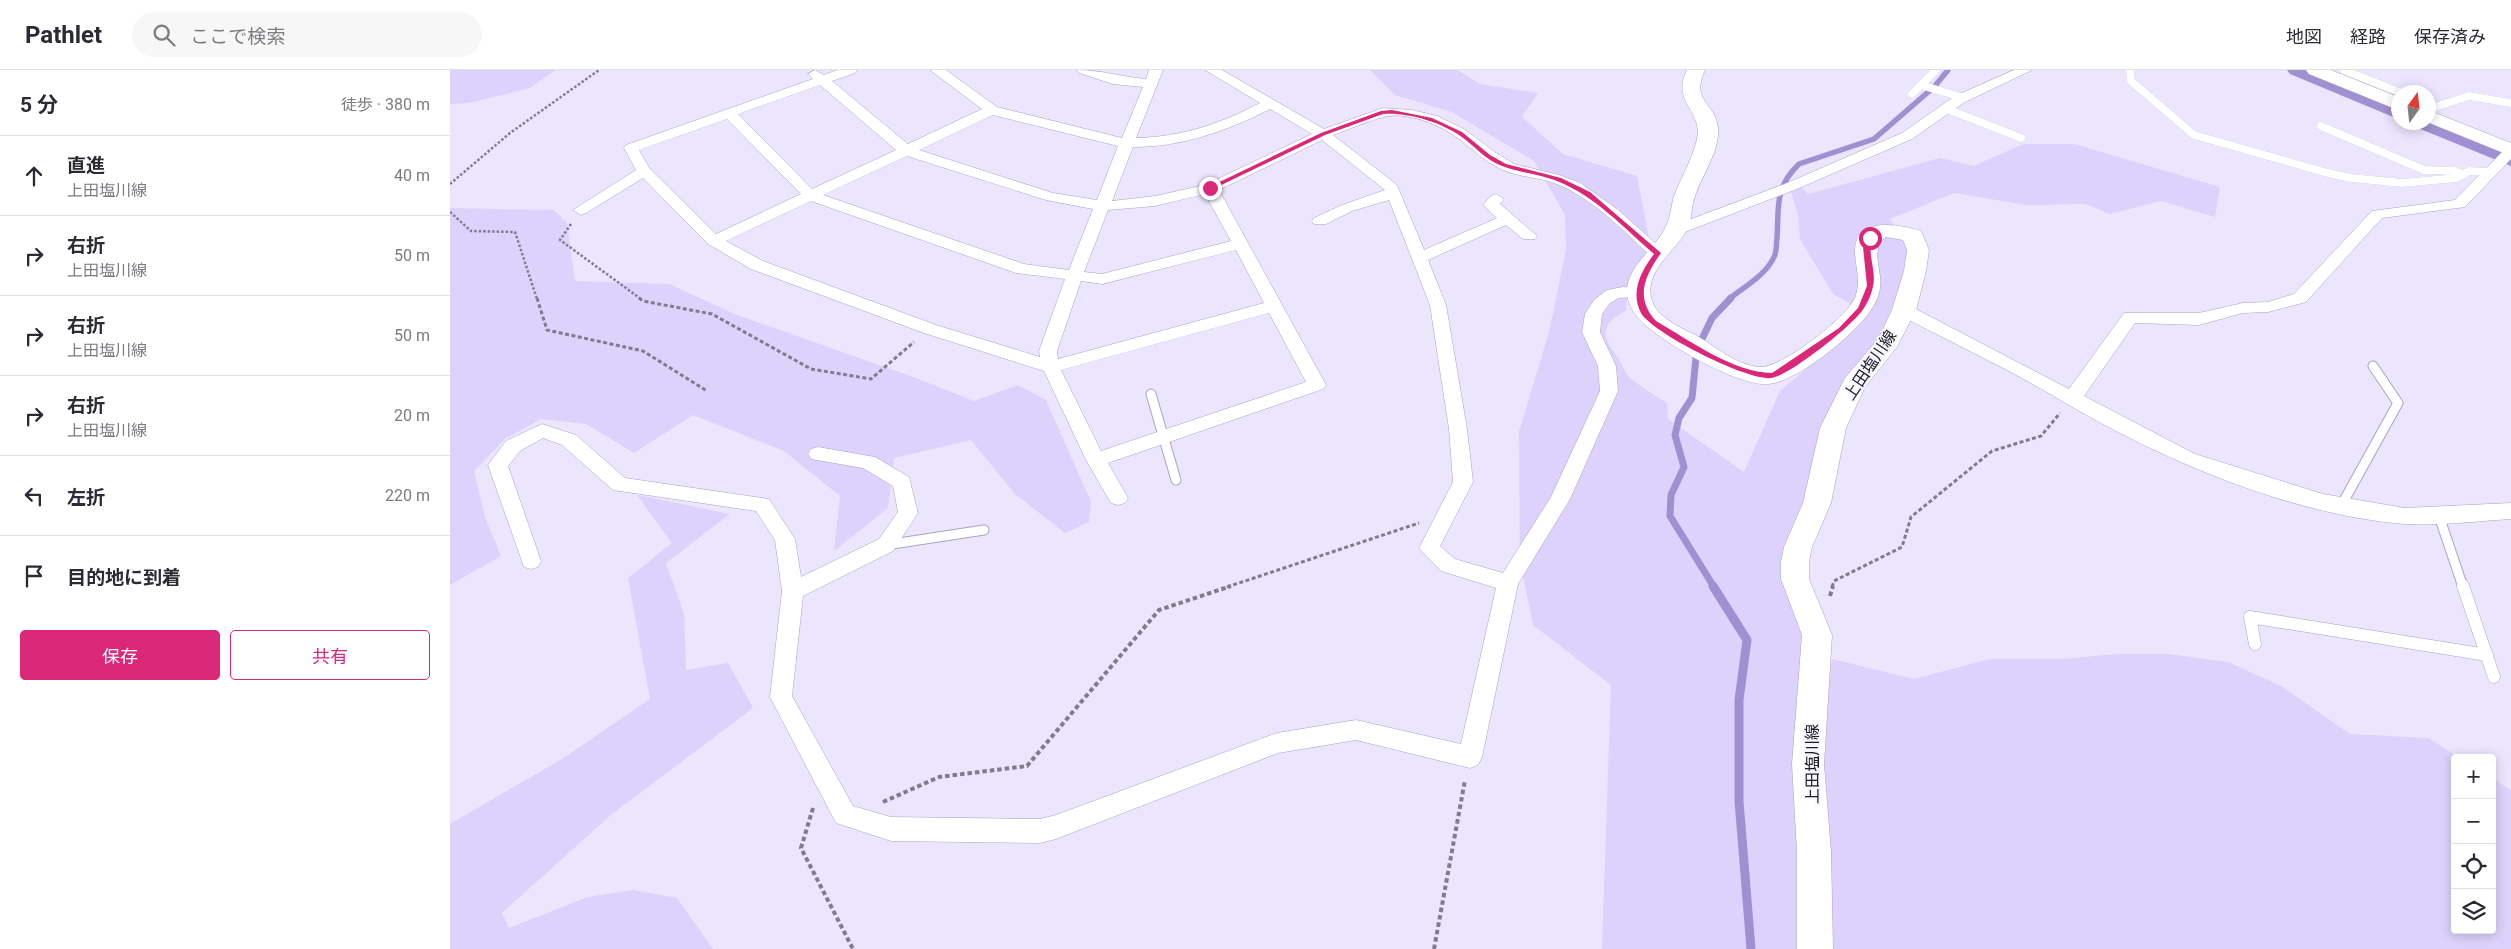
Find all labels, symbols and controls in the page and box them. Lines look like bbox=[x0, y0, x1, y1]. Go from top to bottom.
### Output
search box bbox=[132, 12, 482, 57]
text: Pathlet bbox=[25, 21, 102, 49]
icon: search bbox=[150, 21, 178, 49]
text: ここで検索 bbox=[190, 25, 285, 48]
text: 地図 bbox=[2286, 26, 2322, 47]
text: 経路 bbox=[2350, 26, 2386, 47]
text: 保存済み bbox=[2414, 26, 2486, 47]
north arrow bbox=[2391, 85, 2436, 130]
text: 5 分 bbox=[20, 93, 58, 117]
text: 徒歩 · 380 m bbox=[341, 95, 430, 114]
text: 直進 bbox=[67, 154, 105, 177]
icon: ahead bbox=[20, 162, 48, 190]
text: 40 m bbox=[394, 166, 430, 185]
route end bbox=[1199, 177, 1222, 200]
text: 上田塩川線 bbox=[67, 181, 147, 200]
route start bbox=[1859, 227, 1882, 250]
text: 右折 bbox=[67, 234, 105, 257]
icon: right bbox=[20, 242, 48, 270]
text: 50 m bbox=[394, 246, 430, 265]
text: 上田塩川線 bbox=[67, 261, 147, 280]
text: 右折 bbox=[67, 314, 105, 337]
icon: right bbox=[20, 322, 48, 350]
text: 50 m bbox=[394, 326, 430, 345]
street label: 上田塩川線 bbox=[1840, 327, 1900, 403]
text: 上田塩川線 bbox=[67, 341, 147, 360]
text: 右折 bbox=[67, 394, 105, 417]
icon: right bbox=[20, 402, 48, 430]
text: 20 m bbox=[394, 406, 430, 425]
text: 上田塩川線 bbox=[67, 421, 147, 440]
icon: left bbox=[20, 482, 48, 510]
text: 左折 bbox=[67, 486, 105, 509]
text: 220 m bbox=[385, 486, 430, 505]
icon: arrive bbox=[20, 562, 48, 590]
text: 目的地に到着 bbox=[67, 566, 181, 589]
button: 保存 bbox=[20, 630, 220, 680]
button: 共有 bbox=[230, 630, 430, 680]
street label: 上田塩川線 bbox=[1803, 724, 1822, 804]
map controls bbox=[2451, 754, 2496, 934]
button: + bbox=[2451, 754, 2496, 799]
button: − bbox=[2451, 799, 2496, 844]
button: locate bbox=[2451, 844, 2496, 889]
button: layers bbox=[2451, 889, 2496, 934]

